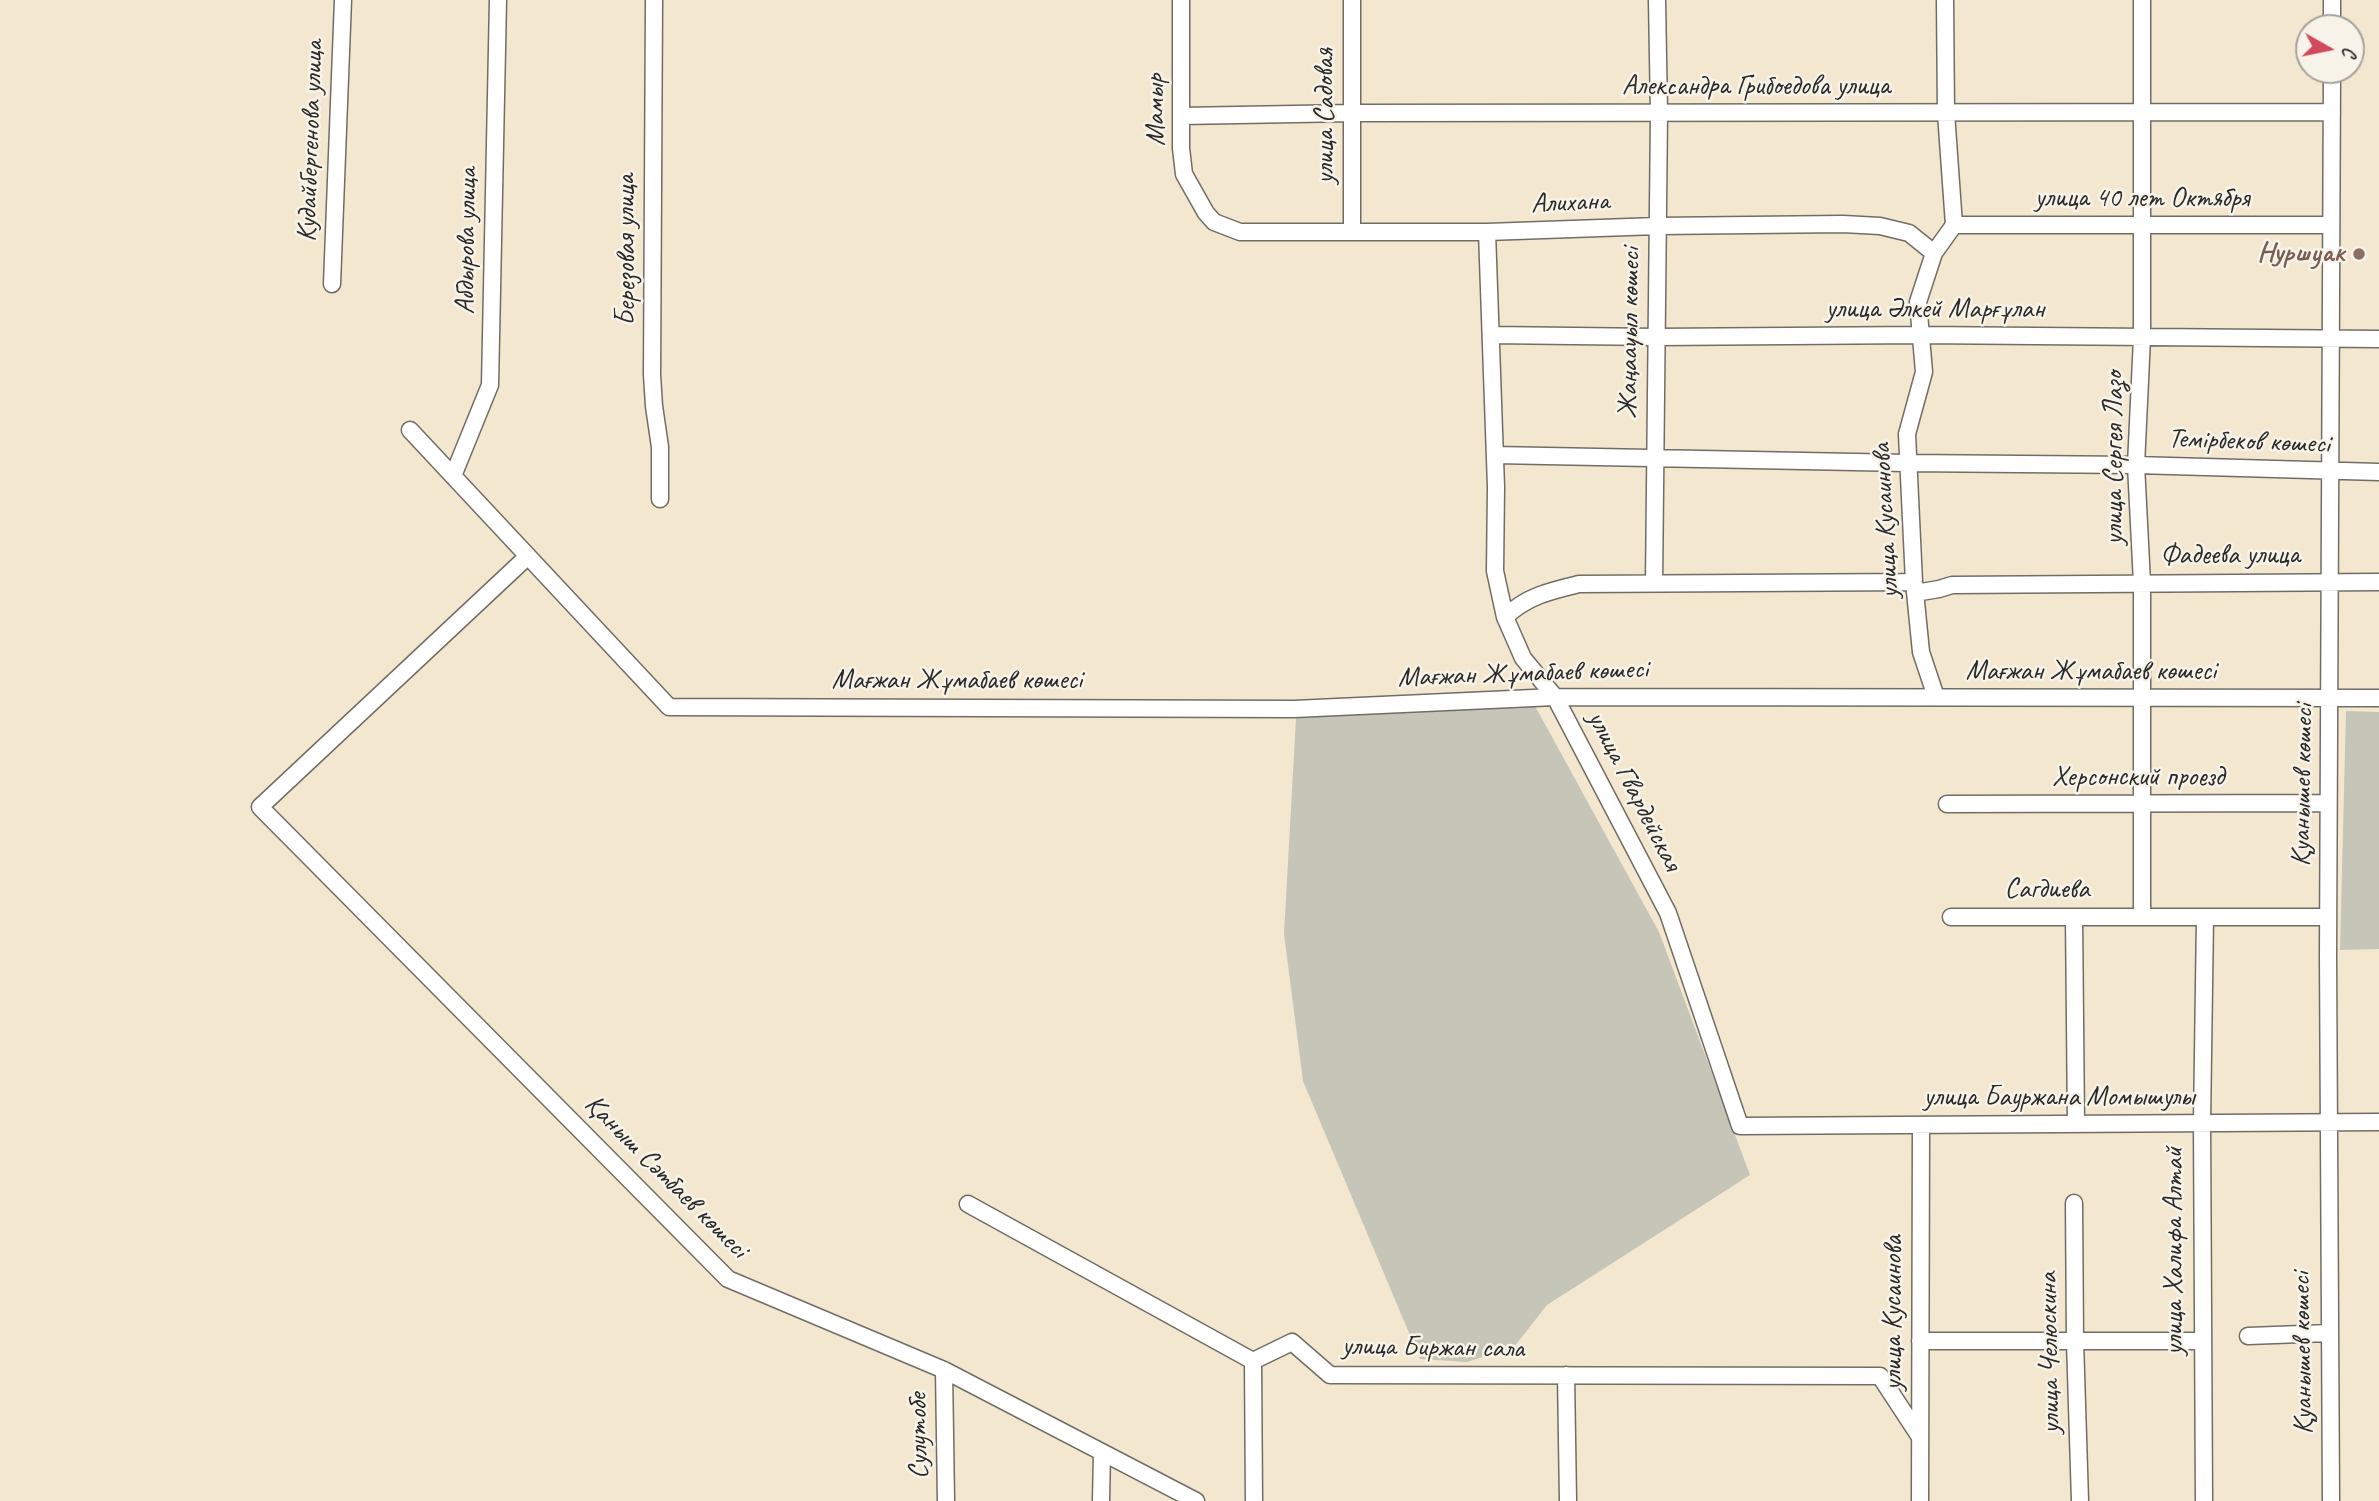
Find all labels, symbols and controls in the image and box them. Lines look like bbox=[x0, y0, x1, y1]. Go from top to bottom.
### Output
north arrow bbox=[2295, 14, 2365, 84]
street label: Кудайбергенова улица bbox=[291, 40, 331, 242]
text: С bbox=[2336, 45, 2361, 58]
street label: улица Садовая bbox=[1309, 48, 1343, 184]
street label: Александра Грибоедова улица bbox=[1622, 70, 1890, 104]
street label: Мамыр bbox=[1139, 74, 1173, 146]
street label: Абдырова улица bbox=[449, 167, 485, 315]
street label: Березовая улица bbox=[610, 174, 644, 326]
street label: улица 40 лет Октября bbox=[2035, 182, 2249, 216]
street label: Алихана bbox=[1530, 185, 1610, 221]
place label: Нуршуак bbox=[2257, 237, 2345, 271]
marker: Нуршуак bbox=[2351, 246, 2367, 262]
street label: Жаңаауыл көшесі bbox=[1612, 247, 1648, 419]
street label: улица Әлкей Марғұлан bbox=[1826, 293, 2044, 327]
street label: улица Сергея Лазо bbox=[2098, 371, 2132, 545]
street label: Темірбеков көшесі bbox=[2167, 422, 2331, 462]
street label: улица Кусаинова bbox=[1865, 443, 1907, 599]
street label: Фадеева улица bbox=[2160, 539, 2300, 573]
street label: Мағжан Жұмабаев көшесі bbox=[1397, 653, 1649, 695]
street label: Мағжан Жұмабаев көшесі bbox=[1966, 655, 2216, 689]
street label: Мағжан Жұмабаев көшесі bbox=[832, 664, 1082, 698]
street label: Қуанышев көшесі bbox=[2285, 703, 2321, 867]
street label: улица Гвардейская bbox=[1579, 705, 1689, 877]
street label: Херсонский проезд bbox=[2052, 761, 2224, 795]
street label: Сагдиева bbox=[2005, 873, 2089, 907]
street label: улица Бауржана Момышулы bbox=[1923, 1081, 2195, 1115]
street label: Қаныш Сәтбаев көшесі bbox=[577, 1088, 755, 1266]
street label: улица Халифа Алтай bbox=[2158, 1147, 2192, 1355]
street label: улица Кусаинова bbox=[1877, 1235, 1911, 1391]
street label: Қуанышев көшесі bbox=[2285, 1271, 2321, 1435]
street label: улица Челюскина bbox=[2032, 1272, 2068, 1434]
street label: улица Биржан сала bbox=[1342, 1330, 1524, 1366]
street label: Сулутобе bbox=[901, 1392, 937, 1480]

